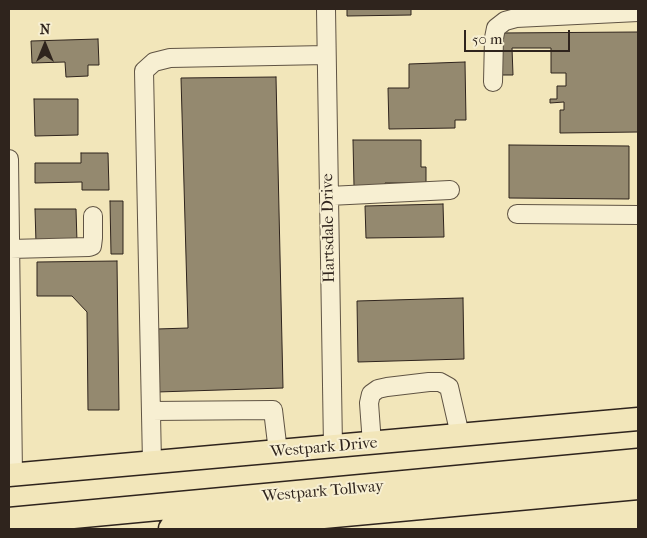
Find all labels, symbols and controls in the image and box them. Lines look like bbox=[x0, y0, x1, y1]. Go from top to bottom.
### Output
north arrow bbox=[20, 20, 70, 70]
scale bar bbox=[467, 20, 573, 52]
text: N bbox=[40, 21, 50, 38]
text: 50 m bbox=[472, 30, 502, 48]
street label: Hartsdale Drive bbox=[318, 173, 340, 283]
street label: Westpark Drive bbox=[270, 434, 378, 462]
street label: Westpark Tollway bbox=[261, 477, 385, 507]

